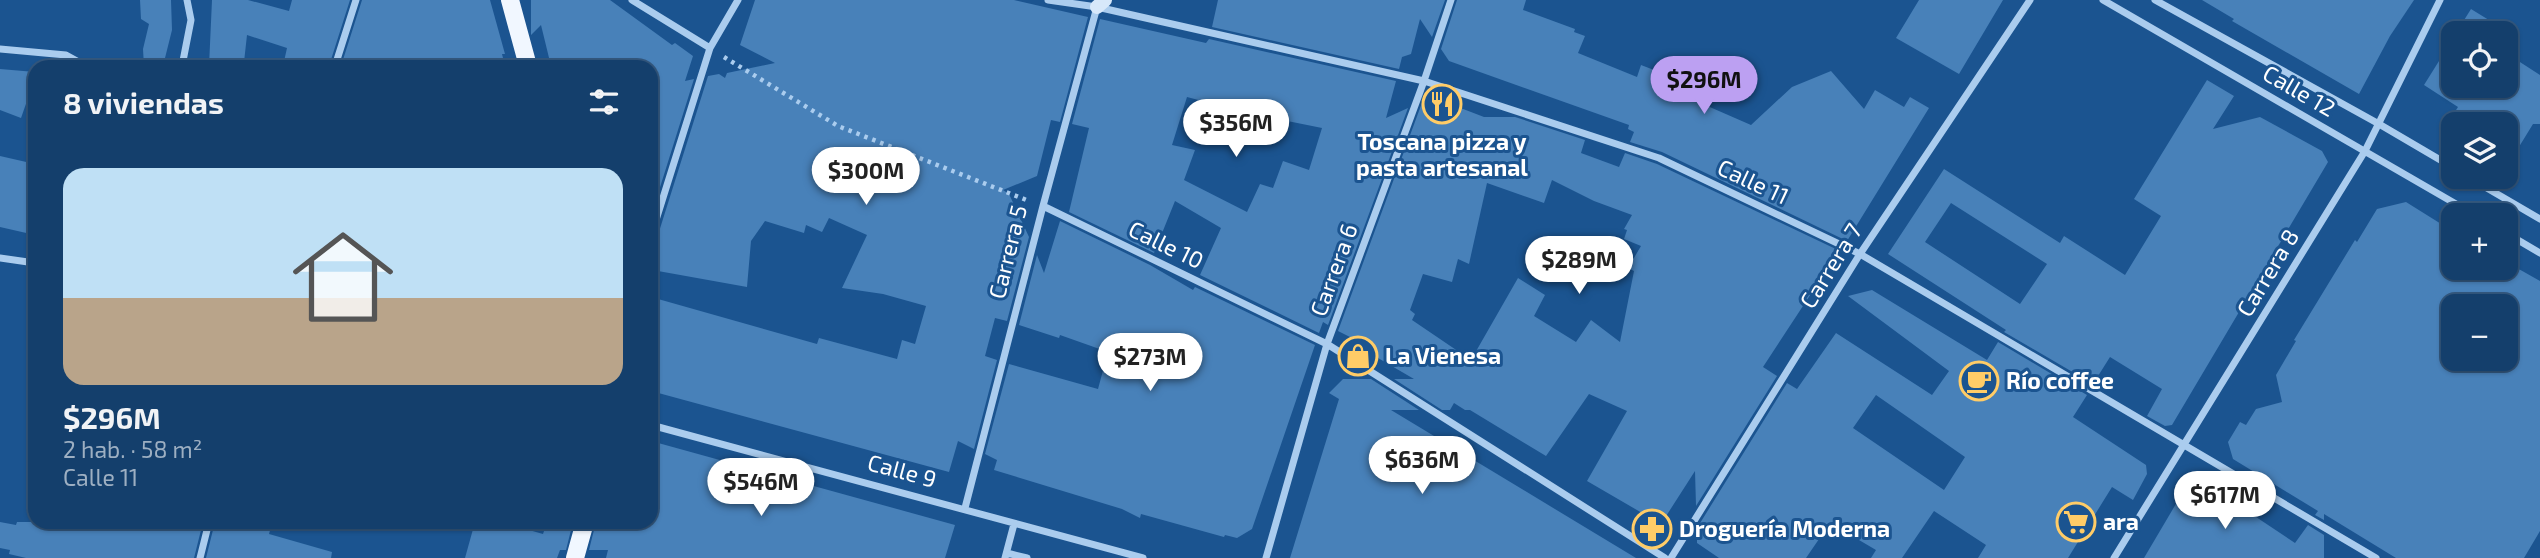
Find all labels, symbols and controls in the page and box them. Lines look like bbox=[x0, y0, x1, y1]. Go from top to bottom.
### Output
map controls bbox=[2441, 21, 2518, 371]
button: locate bbox=[2441, 21, 2518, 98]
pin: $296M bbox=[1655, 57, 1753, 116]
street label: Calle 12 bbox=[2258, 58, 2341, 122]
text: $296M bbox=[1667, 65, 1741, 93]
icon: filters bbox=[585, 83, 623, 121]
restaurant icon: Toscana pizza y pasta artesanal bbox=[1421, 83, 1463, 125]
text: 8 viviendas bbox=[63, 84, 224, 120]
pin: $356M bbox=[1187, 100, 1285, 159]
text: $356M bbox=[1199, 108, 1273, 136]
button: layers bbox=[2441, 112, 2518, 189]
place label: Toscana pizza y pasta artesanal bbox=[1356, 127, 1528, 181]
pin: $300M bbox=[817, 148, 915, 207]
street label: Calle 11 bbox=[1713, 153, 1793, 210]
text: $300M bbox=[828, 156, 904, 184]
street label: Carrera 5 bbox=[982, 202, 1032, 301]
button: + bbox=[2441, 203, 2518, 280]
icon: home bbox=[280, 214, 406, 340]
street label: Calle 10 bbox=[1124, 214, 1208, 274]
street label: Carrera 7 bbox=[1793, 218, 1867, 313]
street label: Carrera 6 bbox=[1303, 220, 1363, 320]
street label: Carrera 8 bbox=[2230, 224, 2304, 321]
pin: $289M bbox=[1530, 236, 1628, 296]
text: $289M bbox=[1541, 245, 1617, 273]
button: − bbox=[2441, 294, 2518, 371]
pin: $273M bbox=[1101, 334, 1199, 393]
shop icon: La Vienesa bbox=[1337, 335, 1379, 377]
place label: La Vienesa bbox=[1385, 341, 1501, 369]
text: $273M bbox=[1114, 342, 1186, 370]
cafe icon: Río coffee bbox=[1958, 360, 2000, 402]
place label: Río coffee bbox=[2006, 366, 2114, 394]
text: $296M bbox=[63, 399, 161, 435]
text: 2 hab. · 58 m² bbox=[63, 435, 202, 463]
pin: $636M bbox=[1373, 436, 1471, 496]
text: $636M bbox=[1385, 445, 1459, 473]
street label: Calle 9 bbox=[865, 447, 940, 493]
pin: $546M bbox=[712, 458, 810, 518]
text: Calle 11 bbox=[63, 463, 138, 491]
text: $546M bbox=[723, 467, 799, 495]
pin: $617M bbox=[2176, 472, 2274, 531]
text: $617M bbox=[2190, 480, 2260, 508]
supermarket icon: ara bbox=[2055, 501, 2097, 543]
place label: ara bbox=[2103, 507, 2139, 535]
pharmacy icon: Droguería Moderna bbox=[1631, 508, 1673, 550]
place label: Droguería Moderna bbox=[1679, 514, 1890, 542]

